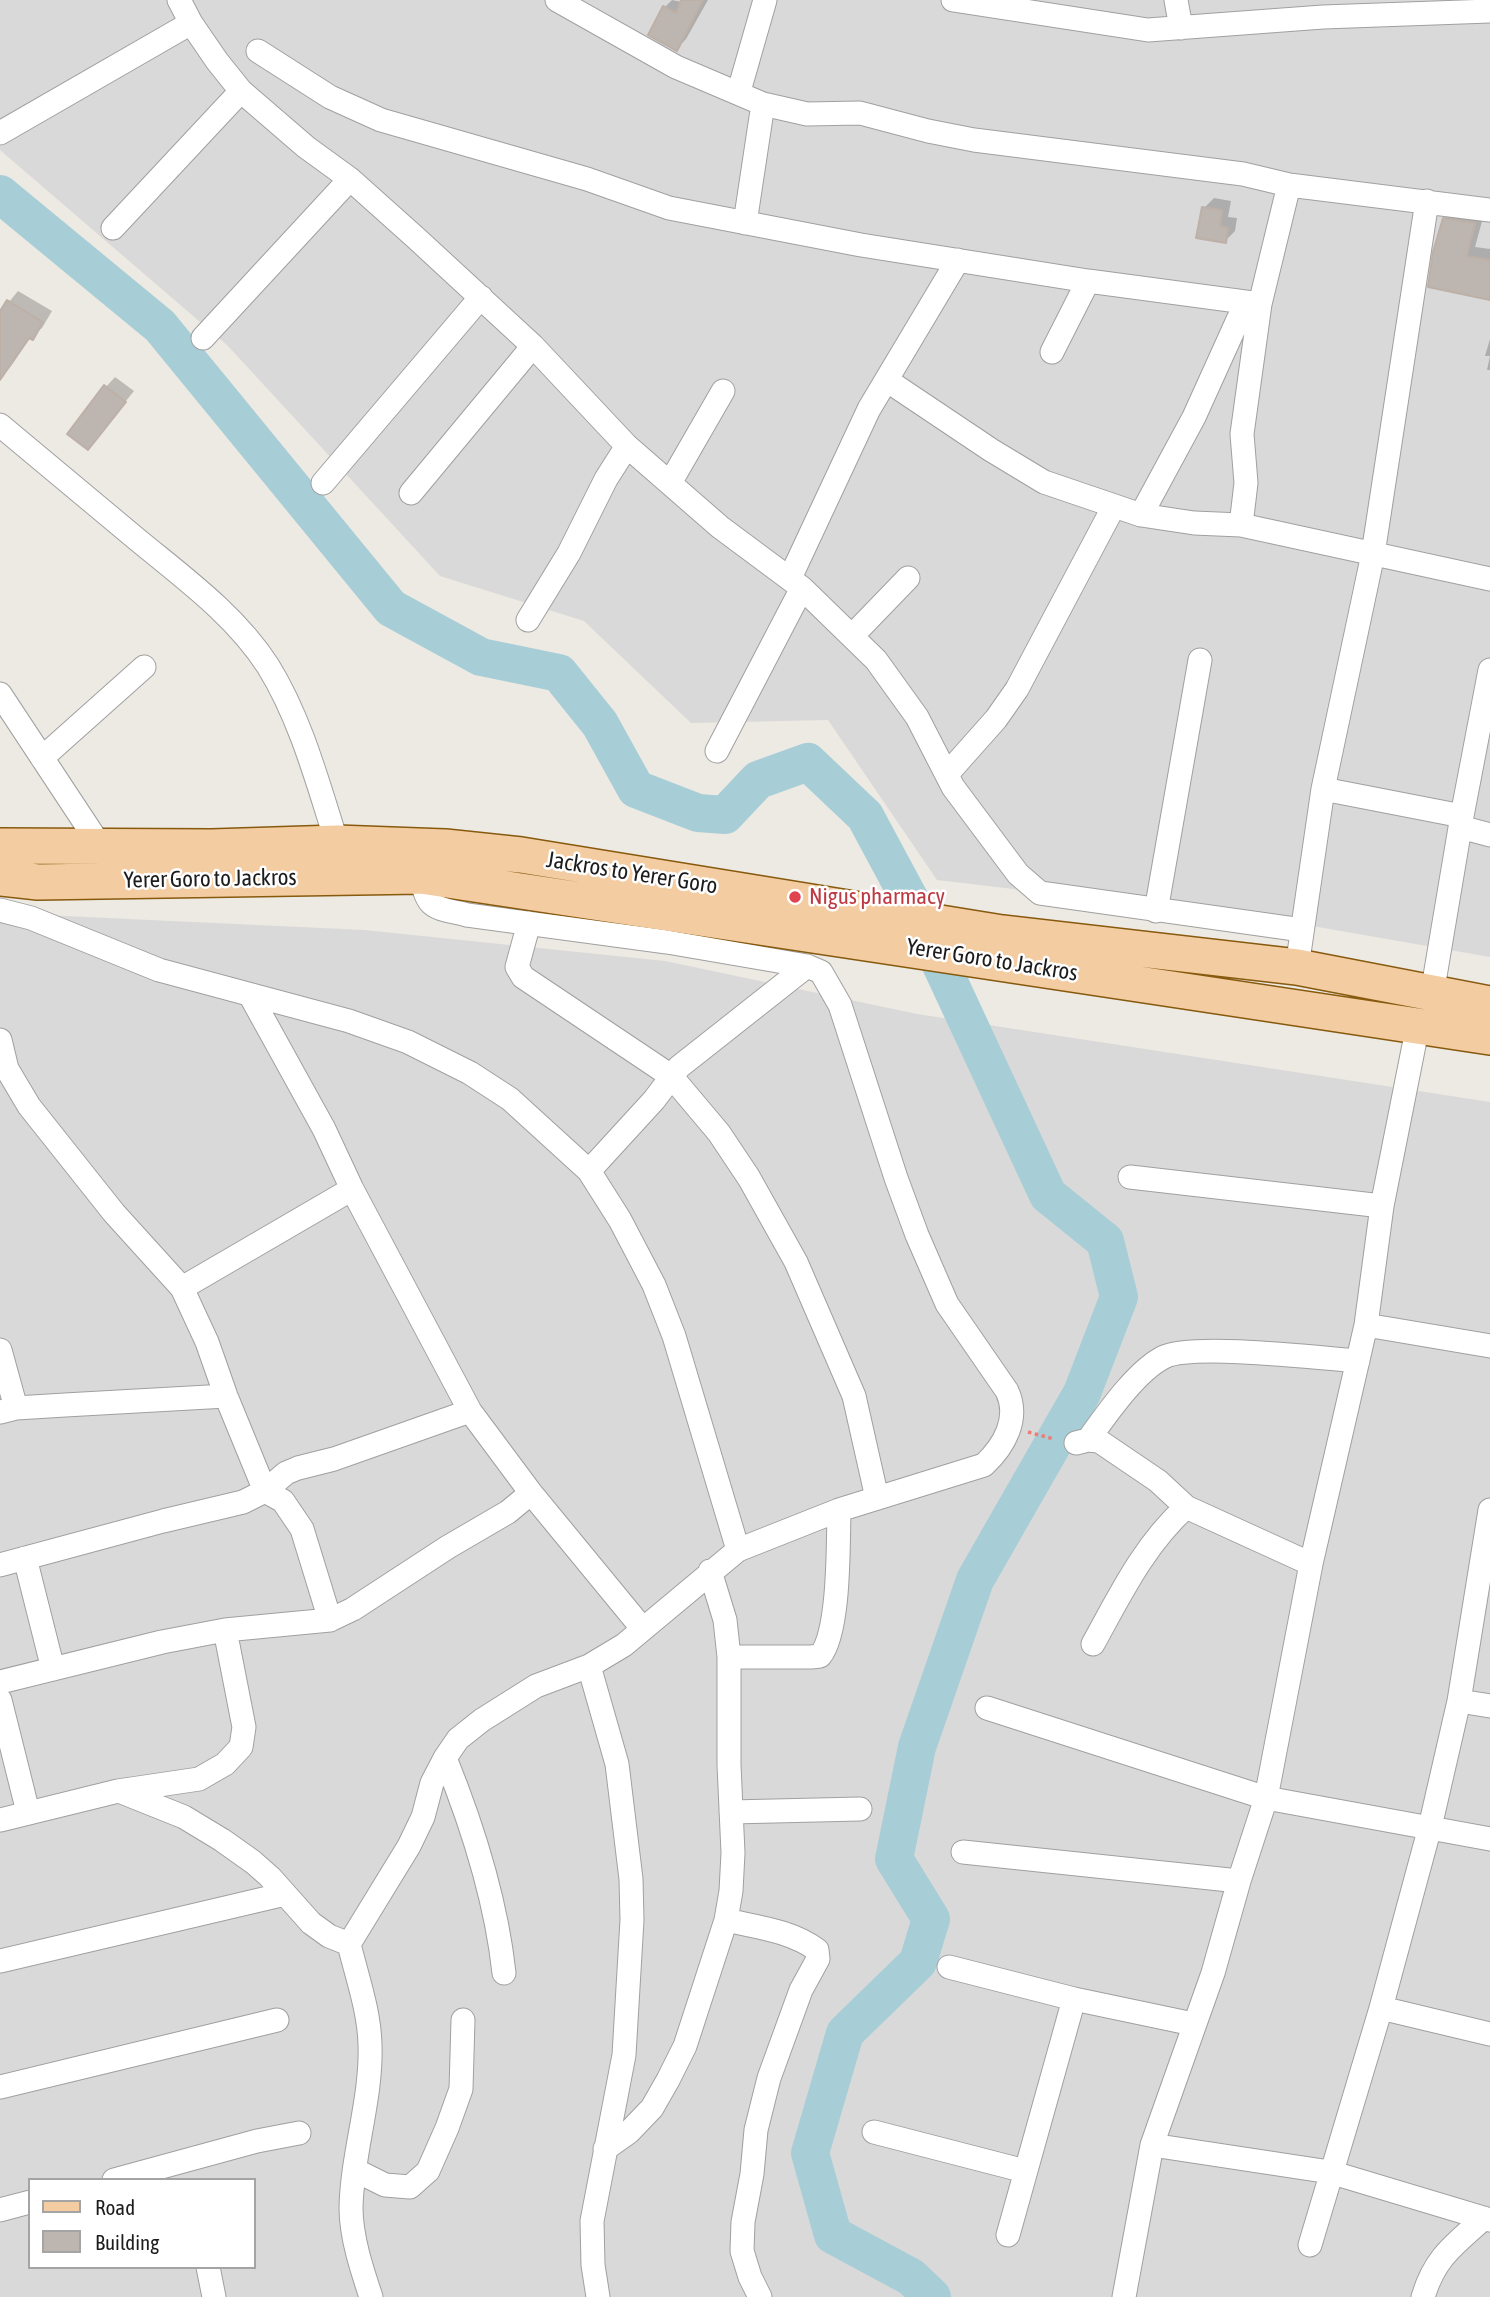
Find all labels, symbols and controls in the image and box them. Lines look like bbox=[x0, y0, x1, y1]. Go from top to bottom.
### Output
street label: Jackros to Yerer Goro bbox=[544, 846, 720, 900]
street label: Yerer Goro to Jackros bbox=[123, 864, 297, 894]
place label: Nigus pharmacy bbox=[809, 883, 945, 911]
marker: Nigus pharmacy bbox=[787, 889, 803, 905]
street label: Yerer Goro to Jackros bbox=[904, 933, 1080, 987]
legend bbox=[28, 2178, 256, 2269]
text: Road bbox=[95, 2195, 135, 2219]
text: Building bbox=[95, 2230, 159, 2254]

